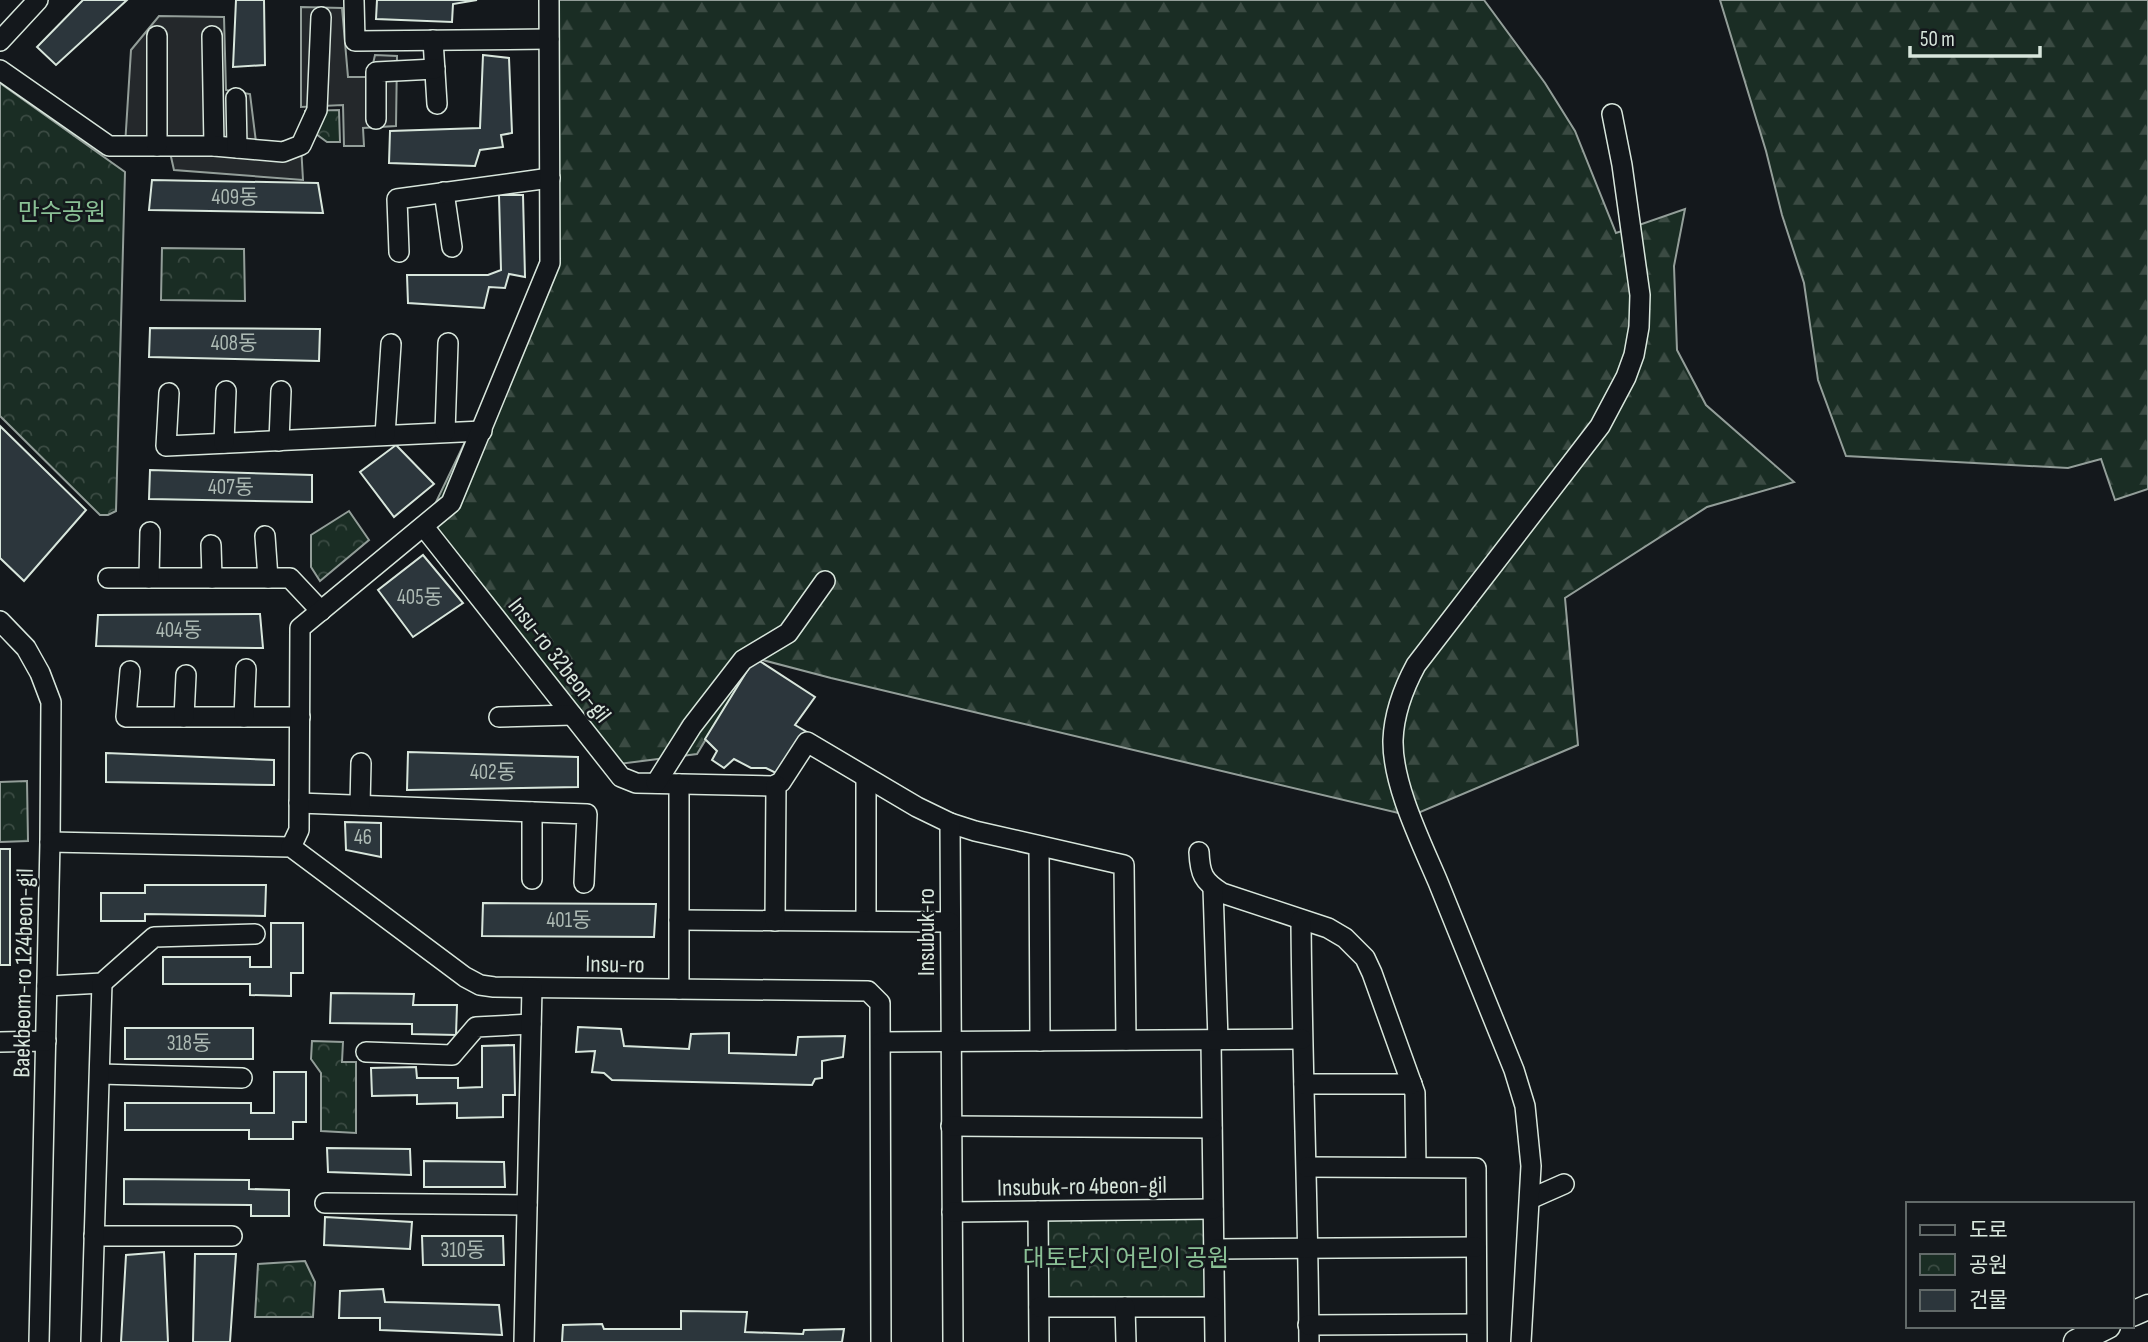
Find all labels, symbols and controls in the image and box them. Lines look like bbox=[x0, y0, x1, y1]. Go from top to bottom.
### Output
scale bar bbox=[1910, 14, 2039, 58]
text: 50 m bbox=[1920, 27, 1955, 52]
house number: 409동 bbox=[212, 185, 258, 210]
park label: 만수공원 bbox=[18, 198, 106, 227]
house number: 408동 bbox=[211, 331, 257, 356]
house number: 407동 bbox=[208, 475, 254, 500]
house number: 405동 bbox=[397, 585, 443, 610]
street label: Insu-ro 32beon-gil bbox=[502, 592, 617, 729]
house number: 404동 bbox=[156, 618, 202, 643]
house number: 402동 bbox=[470, 760, 516, 785]
house number: 46 bbox=[354, 825, 372, 850]
street label: Baekbeom-ro 124beon-gil bbox=[7, 868, 40, 1078]
street label: Insubuk-ro bbox=[912, 888, 941, 976]
house number: 401동 bbox=[547, 908, 591, 933]
street label: Insu-ro bbox=[585, 949, 645, 980]
house number: 318동 bbox=[167, 1031, 211, 1056]
street label: Insubuk-ro 4beon-gil bbox=[997, 1171, 1167, 1202]
legend bbox=[1906, 1202, 2134, 1328]
text: 도로 bbox=[1969, 1218, 2008, 1243]
house number: 310동 bbox=[441, 1238, 485, 1263]
park label: 대토단지 어린이 공원 bbox=[1023, 1244, 1229, 1273]
text: 공원 bbox=[1969, 1253, 2008, 1278]
text: 건물 bbox=[1969, 1288, 2008, 1313]

